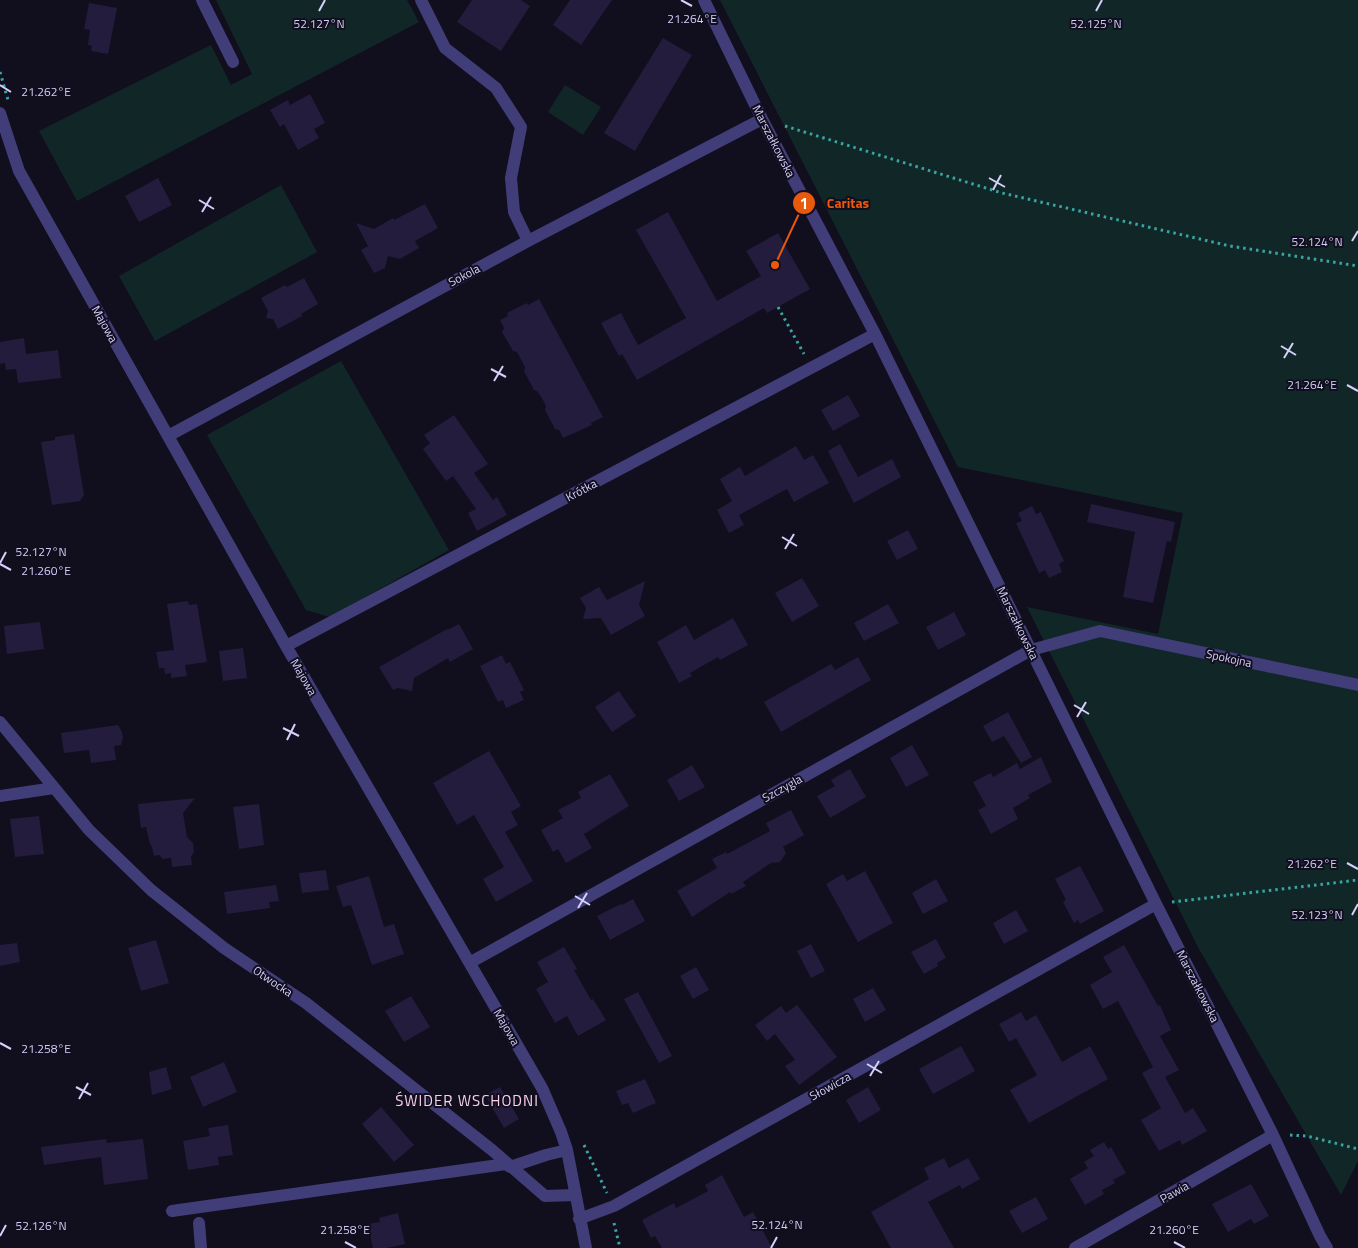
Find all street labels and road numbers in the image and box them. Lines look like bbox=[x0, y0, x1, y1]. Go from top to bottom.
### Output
street label: Marszałkowska bbox=[748, 101, 800, 181]
street label: Sokola bbox=[445, 259, 483, 291]
street label: Majowa bbox=[87, 302, 123, 346]
street label: Krótka bbox=[562, 474, 600, 506]
street label: Marszałkowska bbox=[992, 583, 1044, 663]
street label: Spokojna bbox=[1204, 644, 1254, 672]
street label: Majowa bbox=[286, 655, 322, 699]
street label: Szczygla bbox=[758, 769, 806, 807]
street label: Marszałkowska bbox=[1172, 946, 1224, 1026]
street label: Otwocka bbox=[249, 961, 297, 1001]
street label: Majowa bbox=[489, 1005, 525, 1049]
street label: Słowicza bbox=[806, 1067, 854, 1105]
street label: Pawia bbox=[1156, 1176, 1192, 1208]

